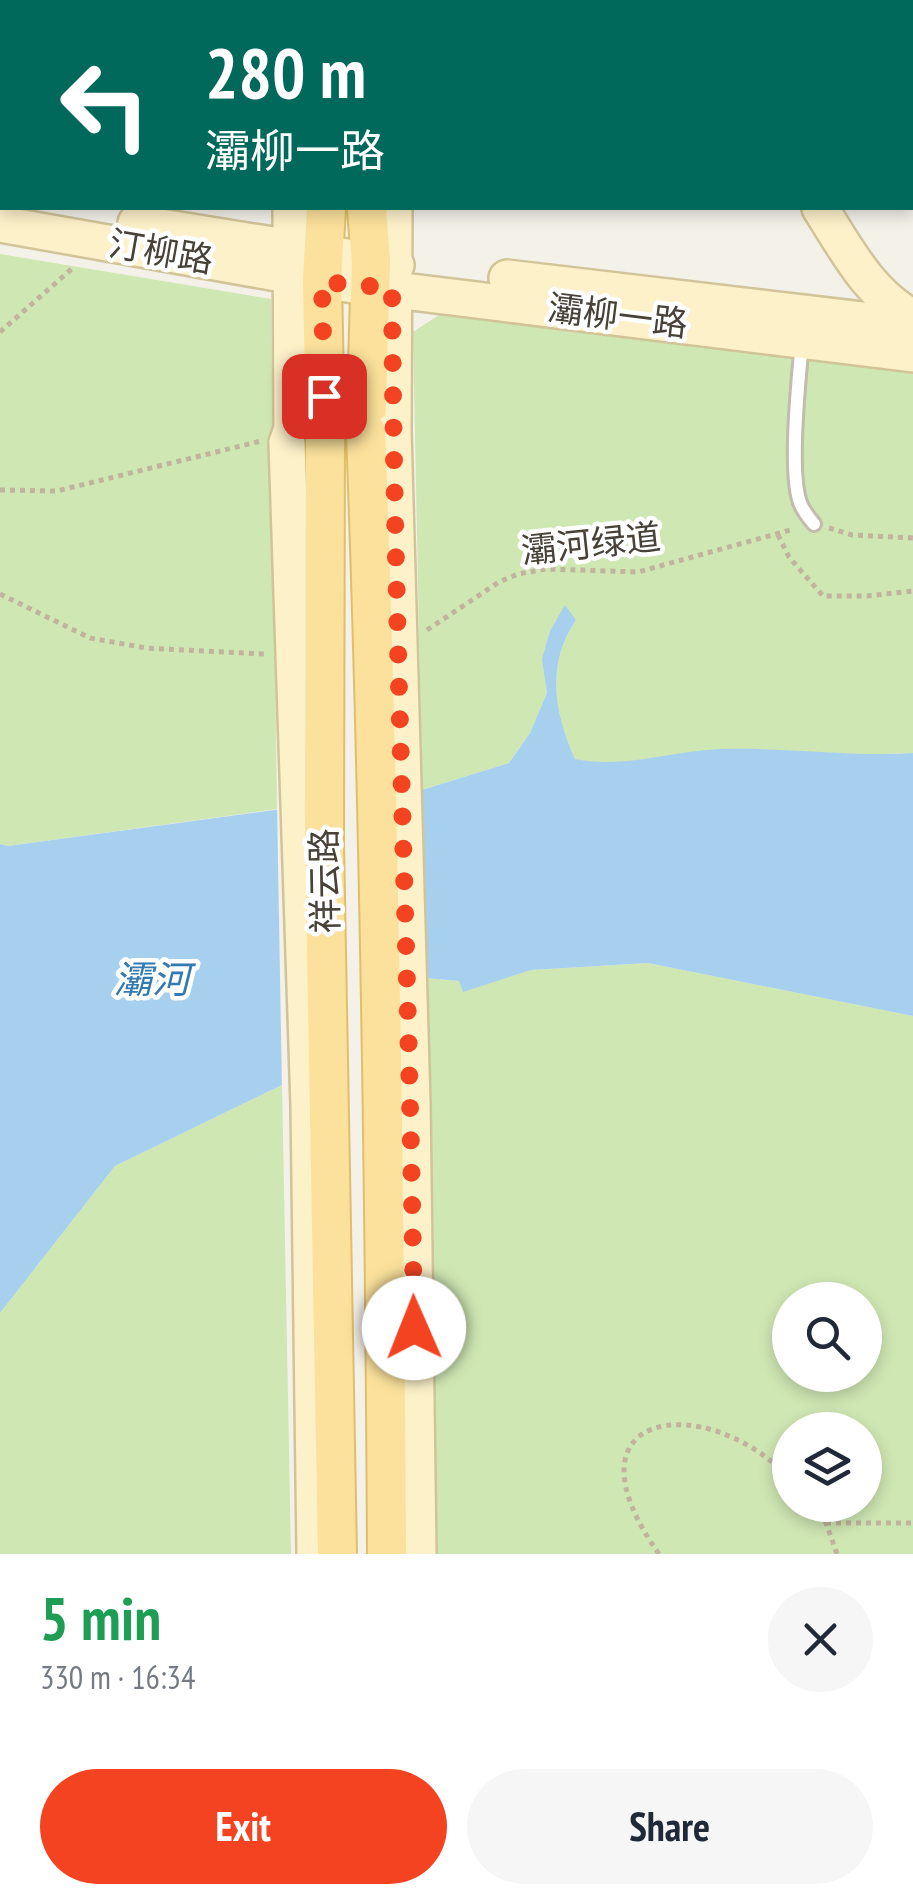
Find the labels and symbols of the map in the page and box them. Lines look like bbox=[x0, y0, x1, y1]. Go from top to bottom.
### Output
street label: 汀柳路 bbox=[105, 219, 217, 283]
street label: 灞柳一路 bbox=[546, 284, 690, 346]
pin bbox=[282, 354, 367, 439]
street label: 灞河绿道 bbox=[519, 513, 663, 573]
street label: 祥云路 bbox=[300, 828, 348, 934]
water label: 灞河 bbox=[114, 954, 197, 1003]
position arrow bbox=[362, 1276, 466, 1380]

